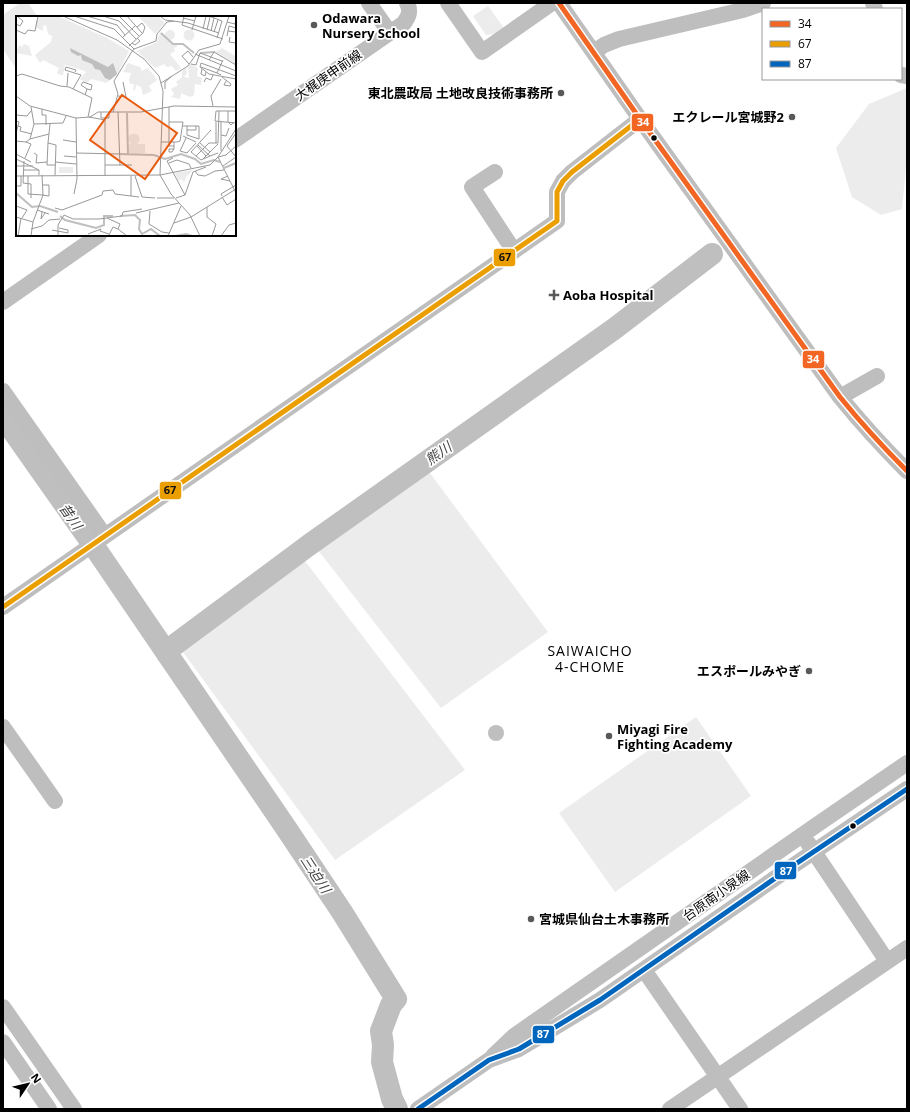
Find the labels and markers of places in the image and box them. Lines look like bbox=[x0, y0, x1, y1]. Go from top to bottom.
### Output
place label: Odawara Nursery School bbox=[322, 9, 420, 42]
marker: Odawara Nursery School bbox=[309, 20, 319, 30]
place label: 東北農政局 土地改良技術事務所 bbox=[368, 84, 553, 102]
marker: 東北農政局 土地改良技術事務所 bbox=[556, 88, 566, 98]
place label: エクレール宮城野2 bbox=[673, 108, 785, 126]
marker: エクレール宮城野2 bbox=[787, 112, 797, 122]
unlabelled marker bbox=[649, 133, 659, 143]
place label: Aoba Hospital bbox=[563, 286, 654, 304]
marker: Aoba Hospital bbox=[548, 289, 560, 301]
place label: エスポールみやぎ bbox=[697, 662, 801, 680]
marker: エスポールみやぎ bbox=[804, 666, 814, 676]
place label: Miyagi Fire Fighting Academy bbox=[617, 720, 733, 753]
marker: Miyagi Fire Fighting Academy bbox=[604, 731, 614, 741]
unlabelled marker bbox=[848, 821, 858, 831]
place label: 宮城県仙台土木事務所 bbox=[539, 910, 669, 928]
marker: 宮城県仙台土木事務所 bbox=[526, 914, 536, 924]

